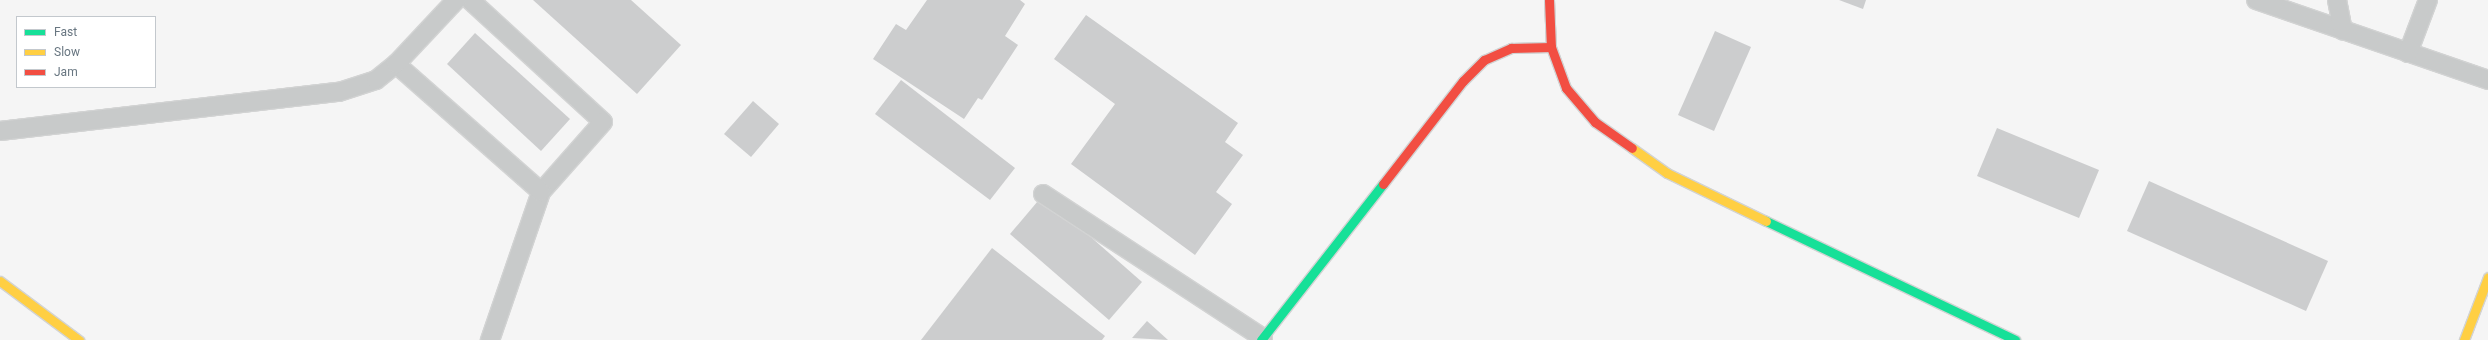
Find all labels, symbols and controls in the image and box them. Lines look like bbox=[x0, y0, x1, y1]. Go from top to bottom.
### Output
legend bbox=[16, 16, 156, 88]
text: Fast bbox=[54, 25, 77, 39]
text: Slow bbox=[54, 45, 80, 59]
text: Jam bbox=[54, 65, 78, 79]

